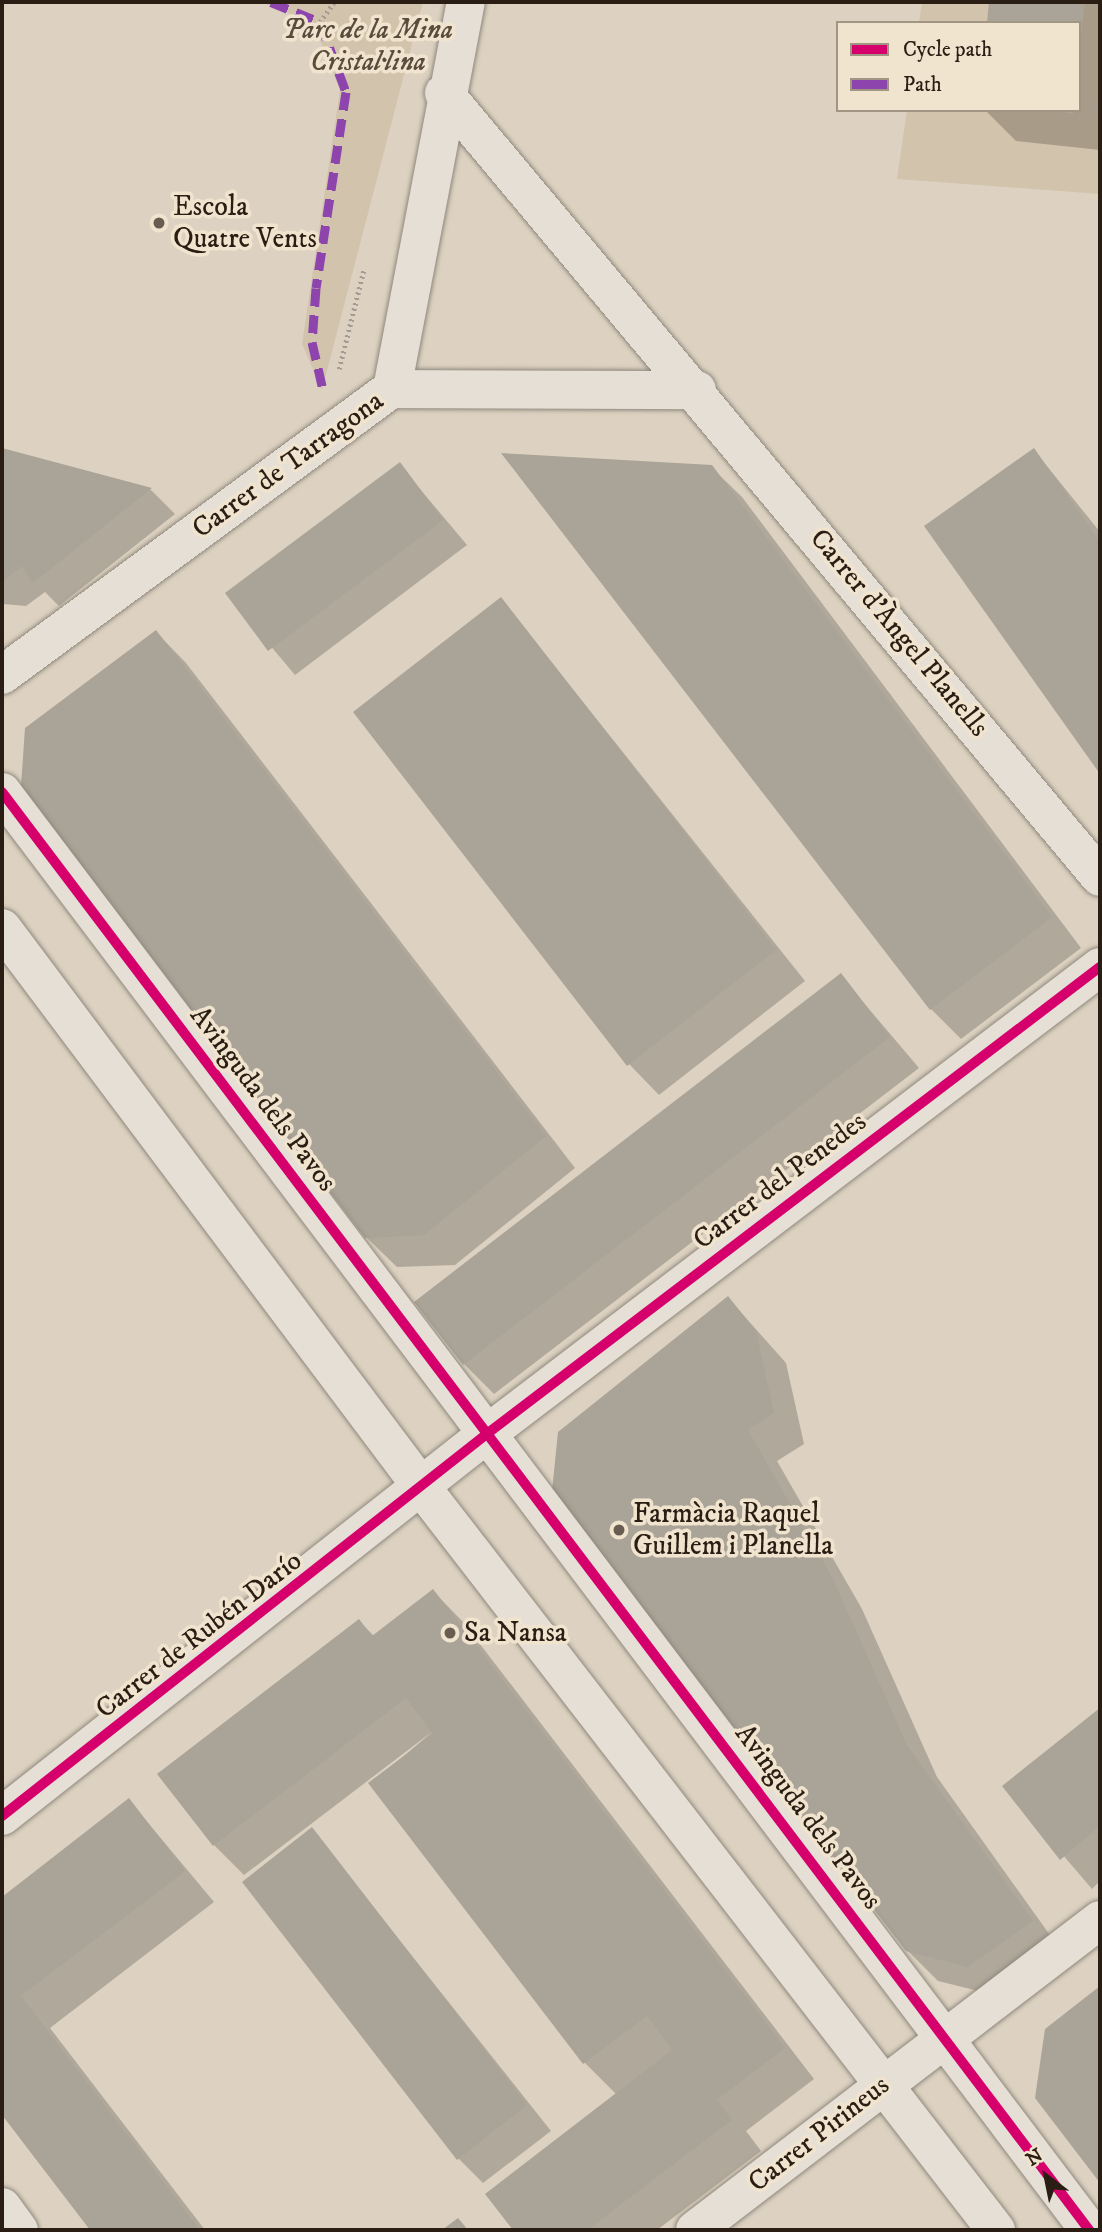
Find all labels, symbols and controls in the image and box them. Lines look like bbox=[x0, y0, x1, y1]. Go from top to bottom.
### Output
park label: Parc de la Mina Cristal·lina bbox=[283, 13, 453, 79]
legend bbox=[836, 21, 1081, 112]
text: Cycle path bbox=[903, 37, 992, 63]
text: Path bbox=[903, 72, 942, 98]
place label: Escola Quatre Vents bbox=[173, 190, 317, 256]
marker: Escola Quatre Vents bbox=[151, 215, 167, 231]
street label: Carrer de Tarragona bbox=[186, 384, 390, 546]
street label: Carrer d'Àngel Planells bbox=[802, 522, 996, 744]
street label: Avinguda dels Pavos bbox=[182, 1000, 344, 1198]
street label: Carrer del Penedes bbox=[687, 1105, 873, 1257]
place label: Farmàcia Raquel Guillem i Planella bbox=[633, 1497, 833, 1563]
marker: Farmàcia Raquel Guillem i Planella bbox=[611, 1522, 627, 1538]
street label: Carrer de Rubén Darío bbox=[89, 1544, 309, 1726]
place label: Sa Nansa bbox=[464, 1616, 567, 1650]
marker: Sa Nansa bbox=[442, 1625, 458, 1641]
street label: Avinguda dels Pavos bbox=[727, 1718, 889, 1916]
street label: Carrer Pirineus bbox=[742, 2069, 896, 2199]
north arrow bbox=[1011, 2141, 1081, 2211]
text: N bbox=[1022, 2144, 1047, 2172]

